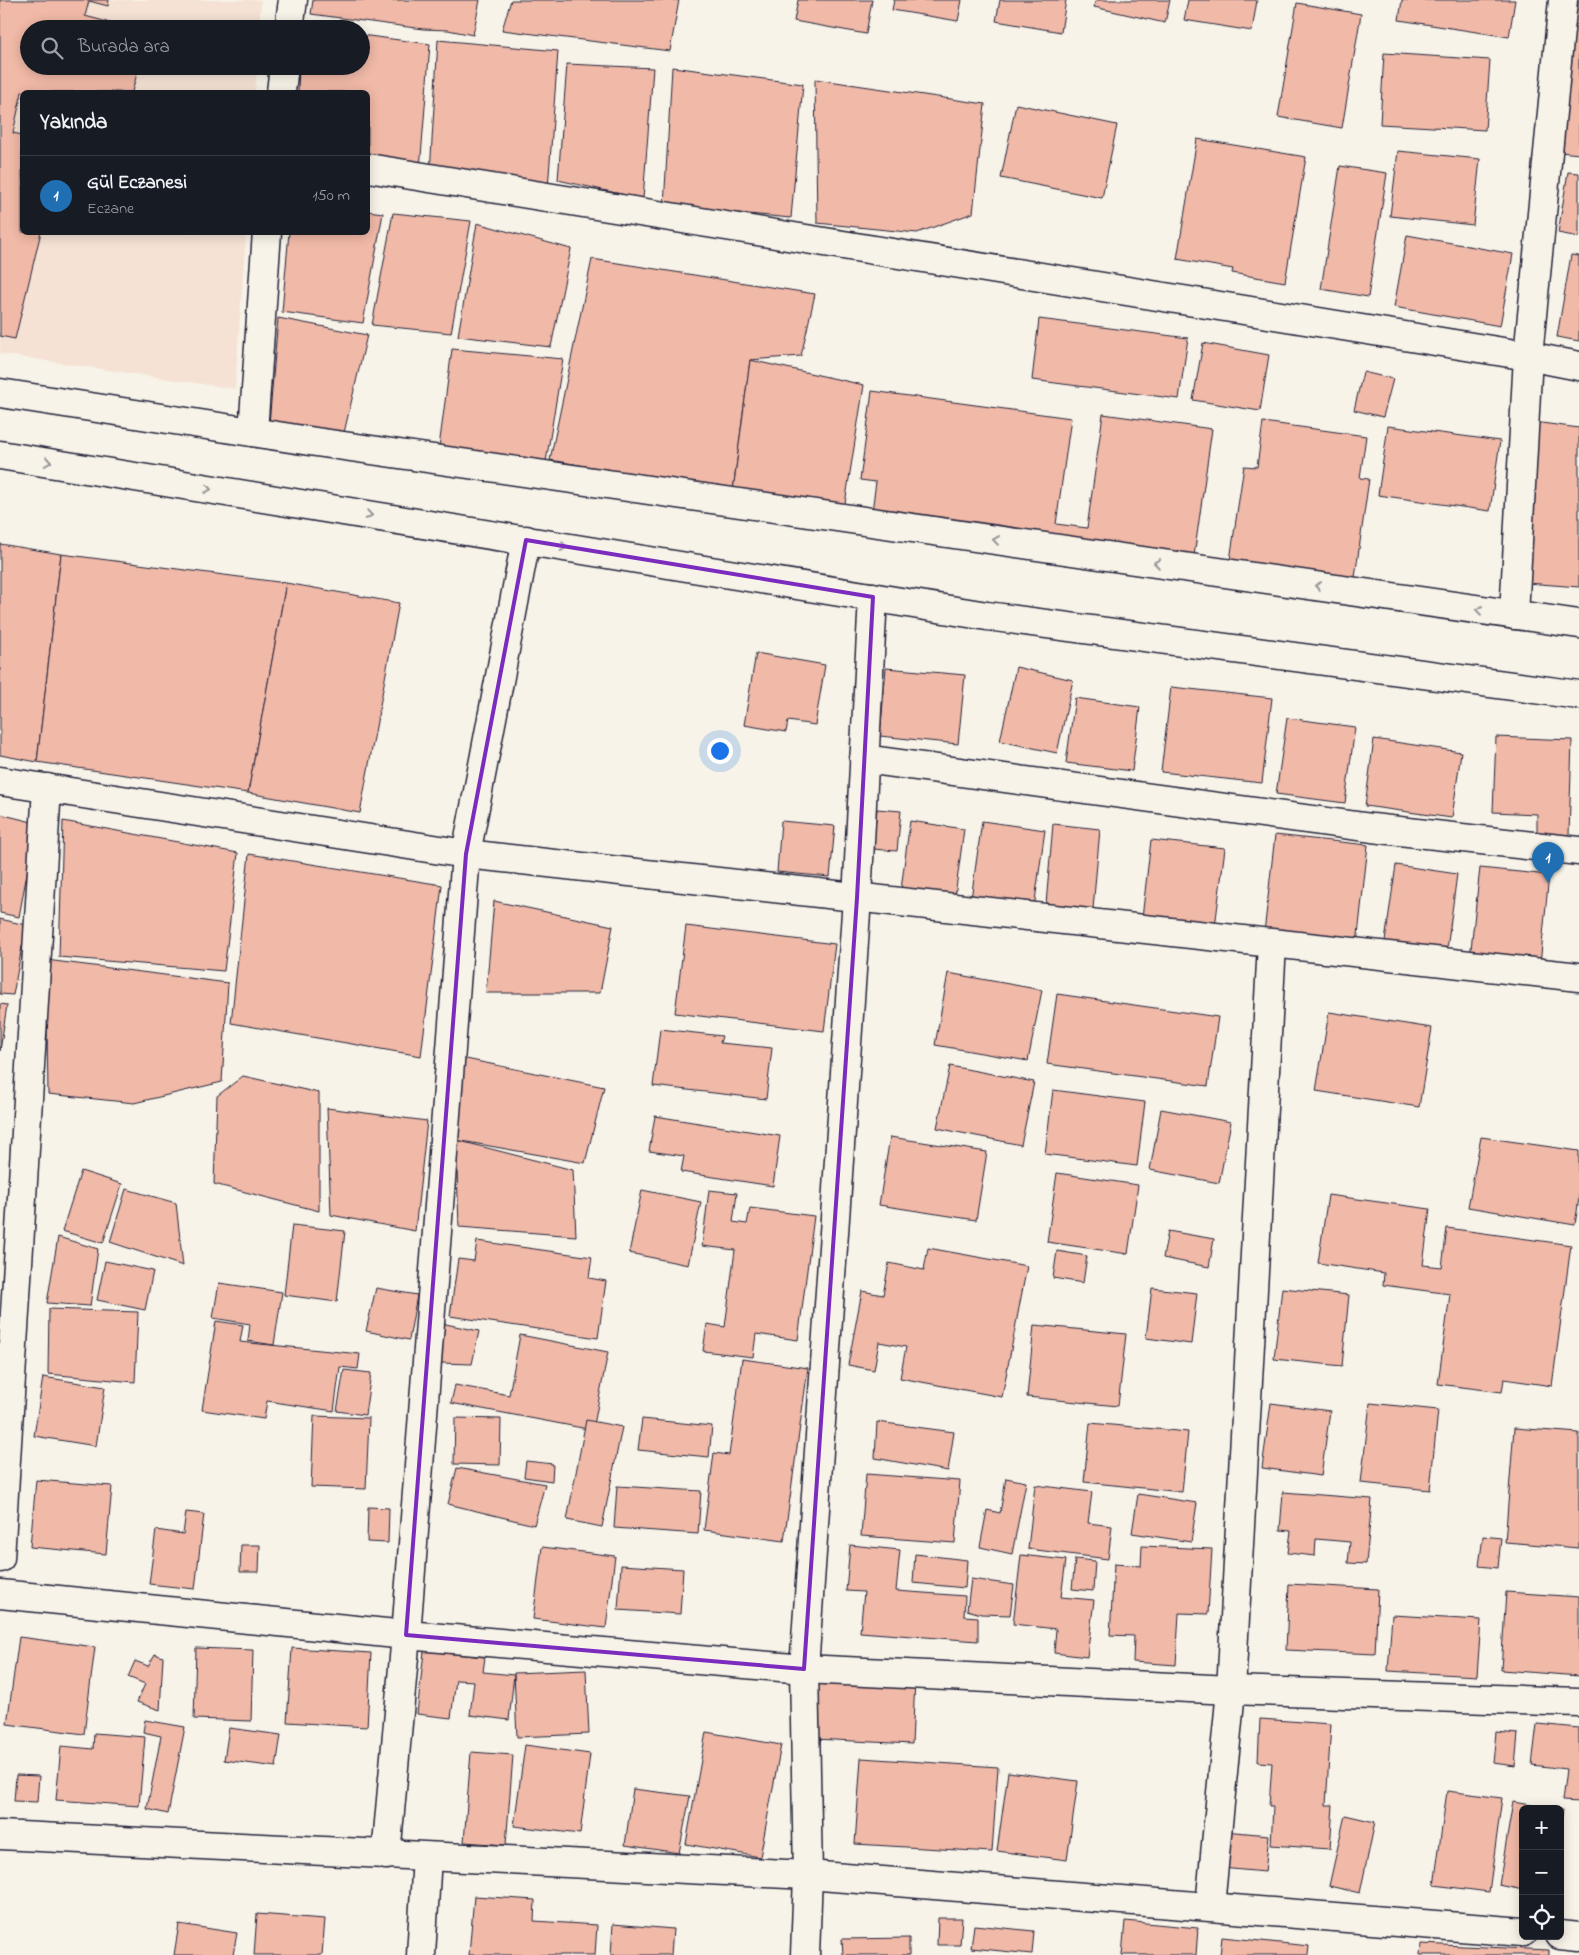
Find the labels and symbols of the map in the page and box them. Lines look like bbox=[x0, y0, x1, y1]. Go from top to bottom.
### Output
one-way arrow bbox=[44, 457, 52, 467]
one-way arrow bbox=[204, 483, 213, 493]
one-way arrow bbox=[364, 509, 373, 519]
one-way arrow bbox=[992, 535, 1000, 546]
one-way arrow bbox=[559, 541, 568, 551]
one-way arrow bbox=[1153, 558, 1161, 569]
one-way arrow bbox=[1314, 582, 1322, 592]
one-way arrow bbox=[1474, 605, 1483, 615]
your location bbox=[707, 738, 733, 764]
pin: 1 bbox=[1532, 842, 1564, 883]

